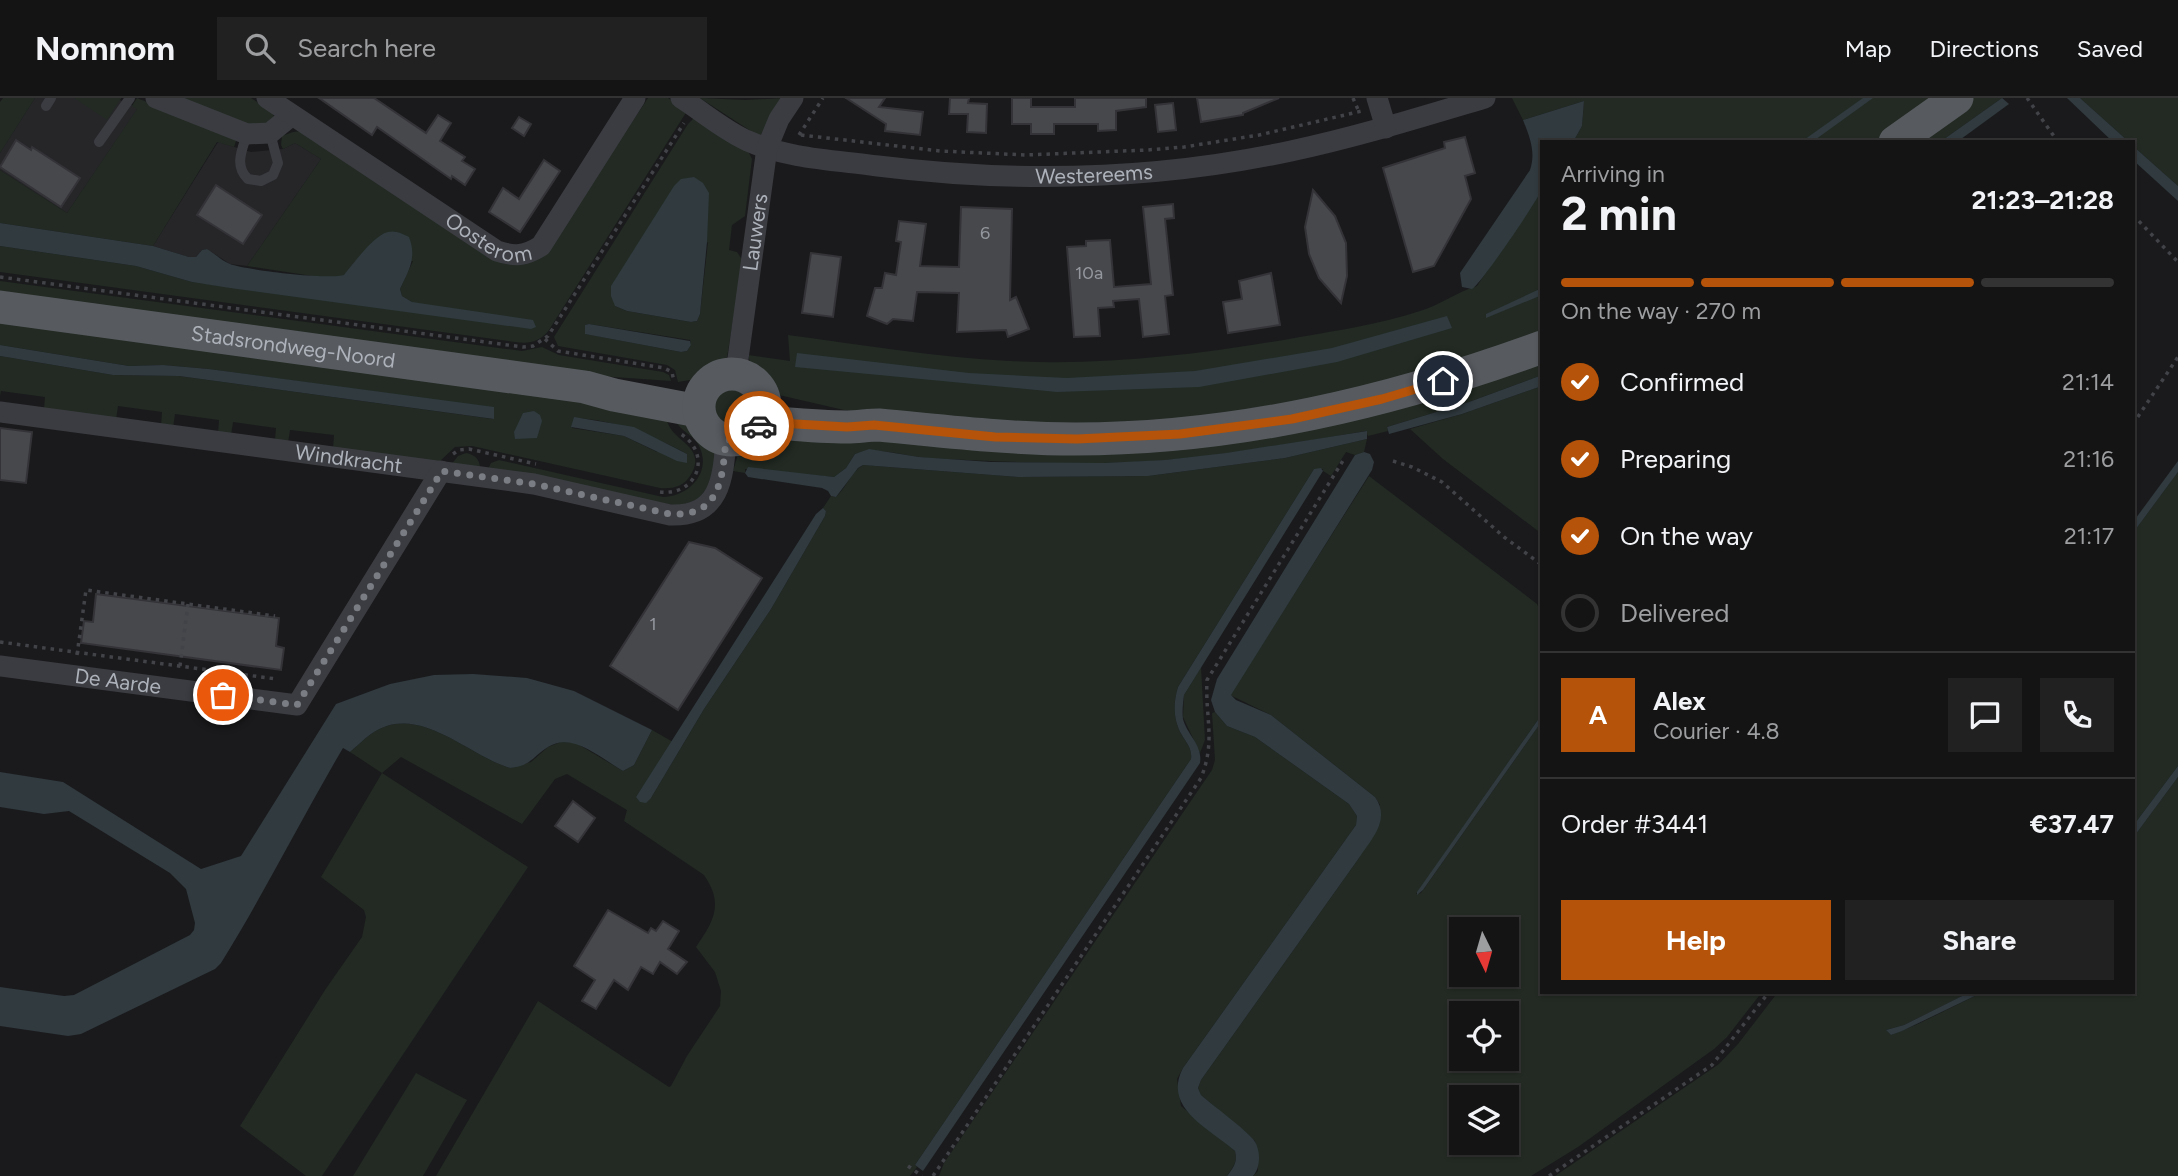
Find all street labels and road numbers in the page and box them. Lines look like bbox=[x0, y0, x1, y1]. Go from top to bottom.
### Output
street label: Westereems bbox=[1035, 159, 1154, 188]
street label: Lauwers bbox=[737, 192, 773, 273]
street label: Oosterom bbox=[441, 207, 534, 268]
street label: Stadsrondweg-Noord bbox=[190, 320, 397, 373]
street label: Windkracht bbox=[294, 439, 404, 478]
street label: De Aarde bbox=[73, 663, 163, 699]

